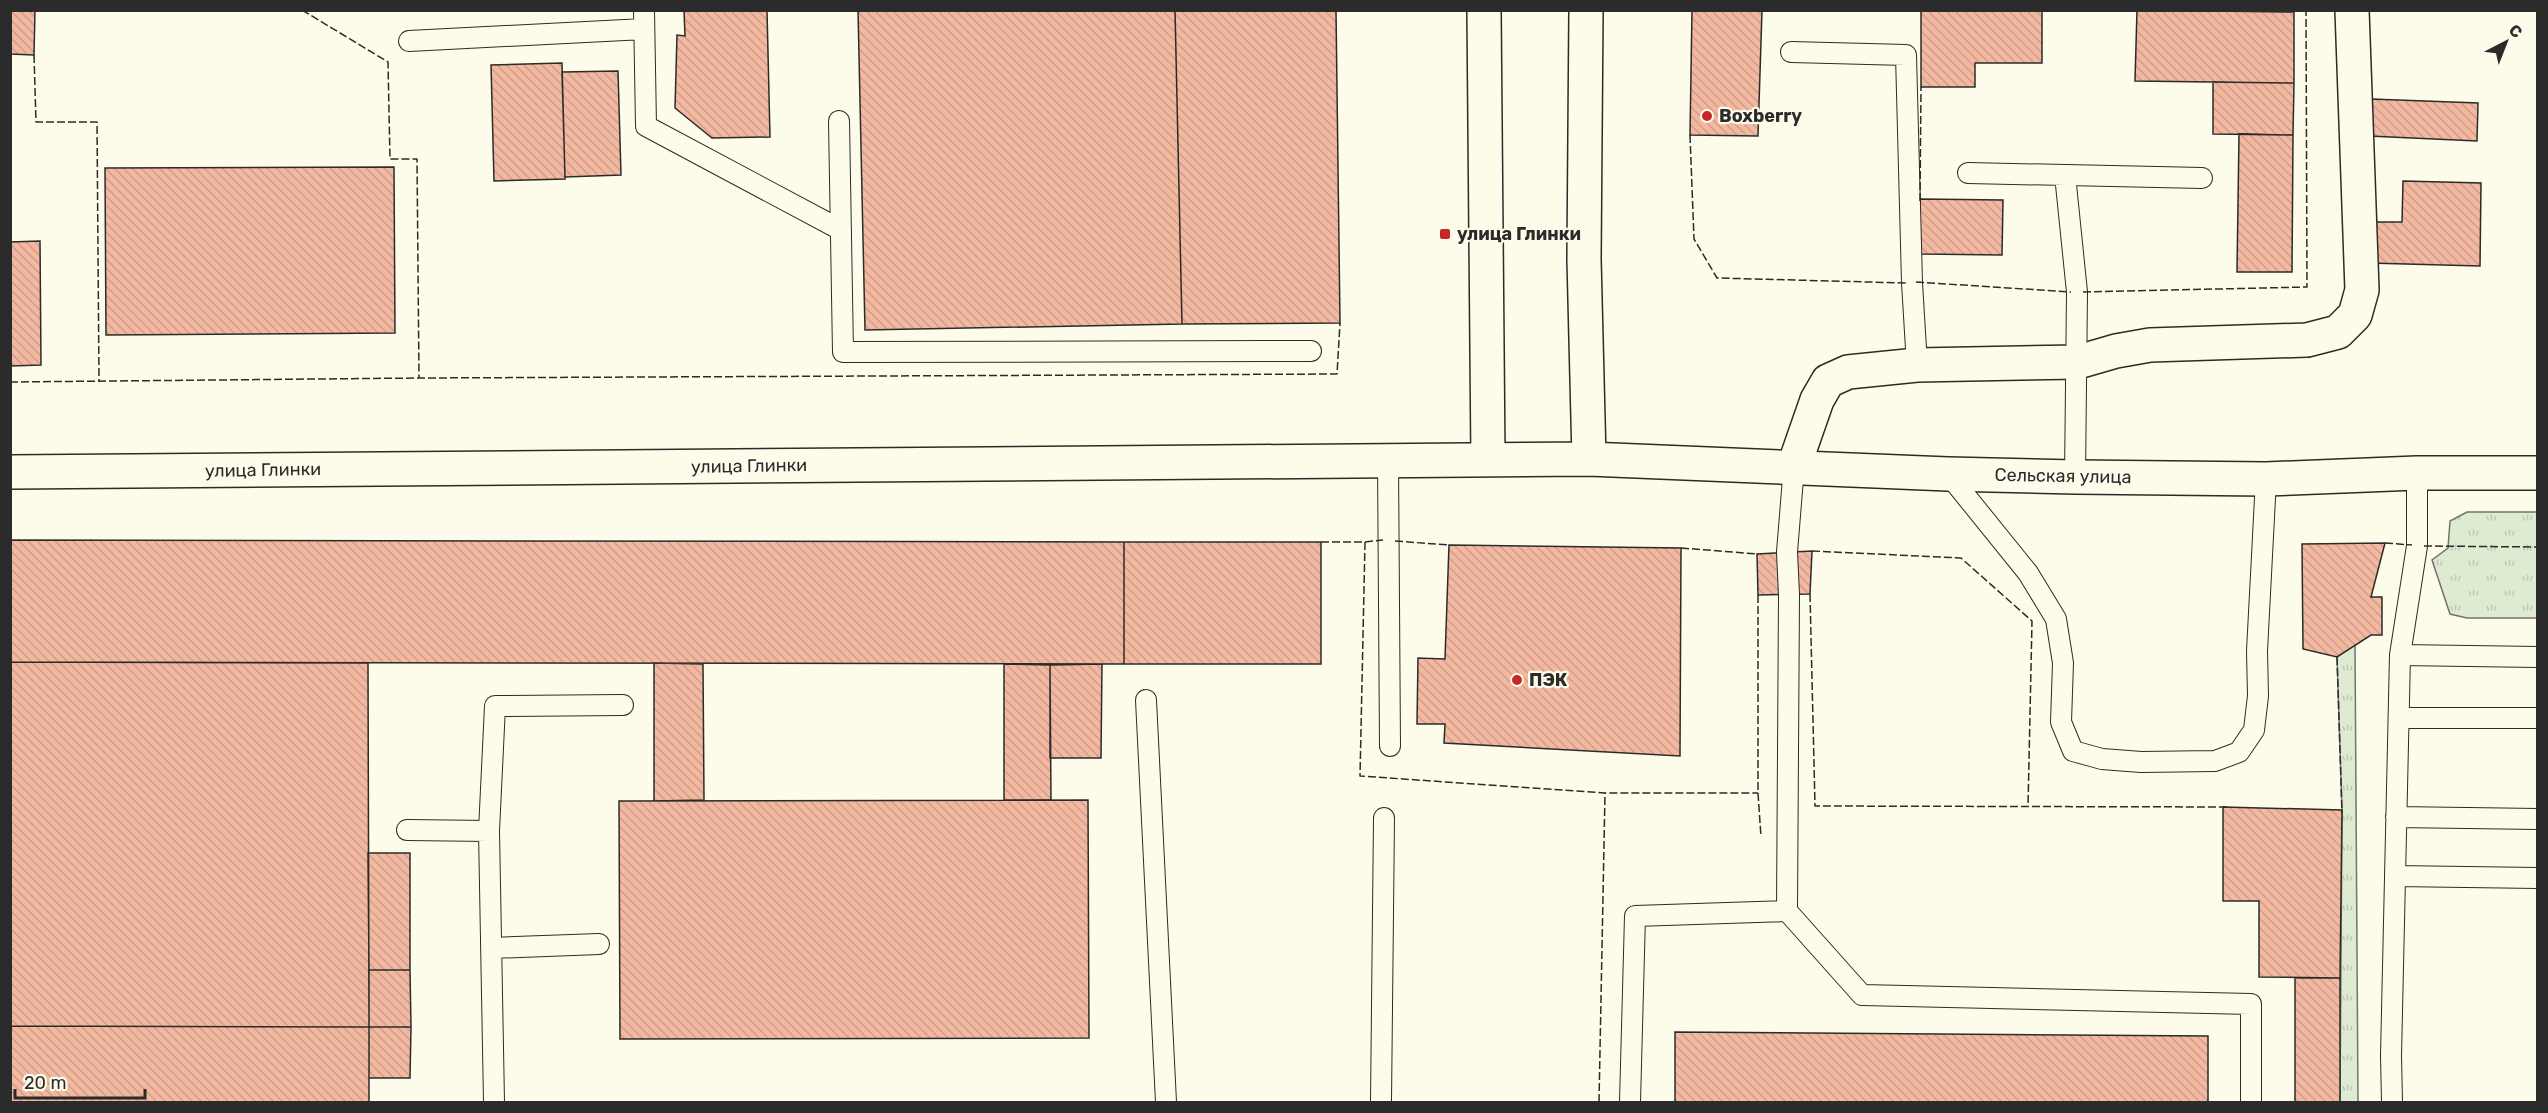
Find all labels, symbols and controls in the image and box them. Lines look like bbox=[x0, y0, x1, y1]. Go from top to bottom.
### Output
north arrow bbox=[2476, 12, 2536, 72]
text: С bbox=[2505, 20, 2526, 42]
place label: Boxberry bbox=[1719, 105, 1802, 127]
marker: Boxberry bbox=[1700, 109, 1714, 123]
place label: улица Глинки bbox=[1457, 223, 1581, 245]
marker: улица Глинки bbox=[1438, 227, 1452, 241]
street label: улица Глинки bbox=[691, 454, 807, 478]
street label: улица Глинки bbox=[205, 458, 321, 482]
street label: Сельская улица bbox=[1994, 464, 2132, 488]
place label: ПЭК bbox=[1529, 669, 1568, 691]
marker: ПЭК bbox=[1510, 673, 1524, 687]
scale bar bbox=[15, 1062, 146, 1100]
text: 20 m bbox=[24, 1072, 66, 1094]

